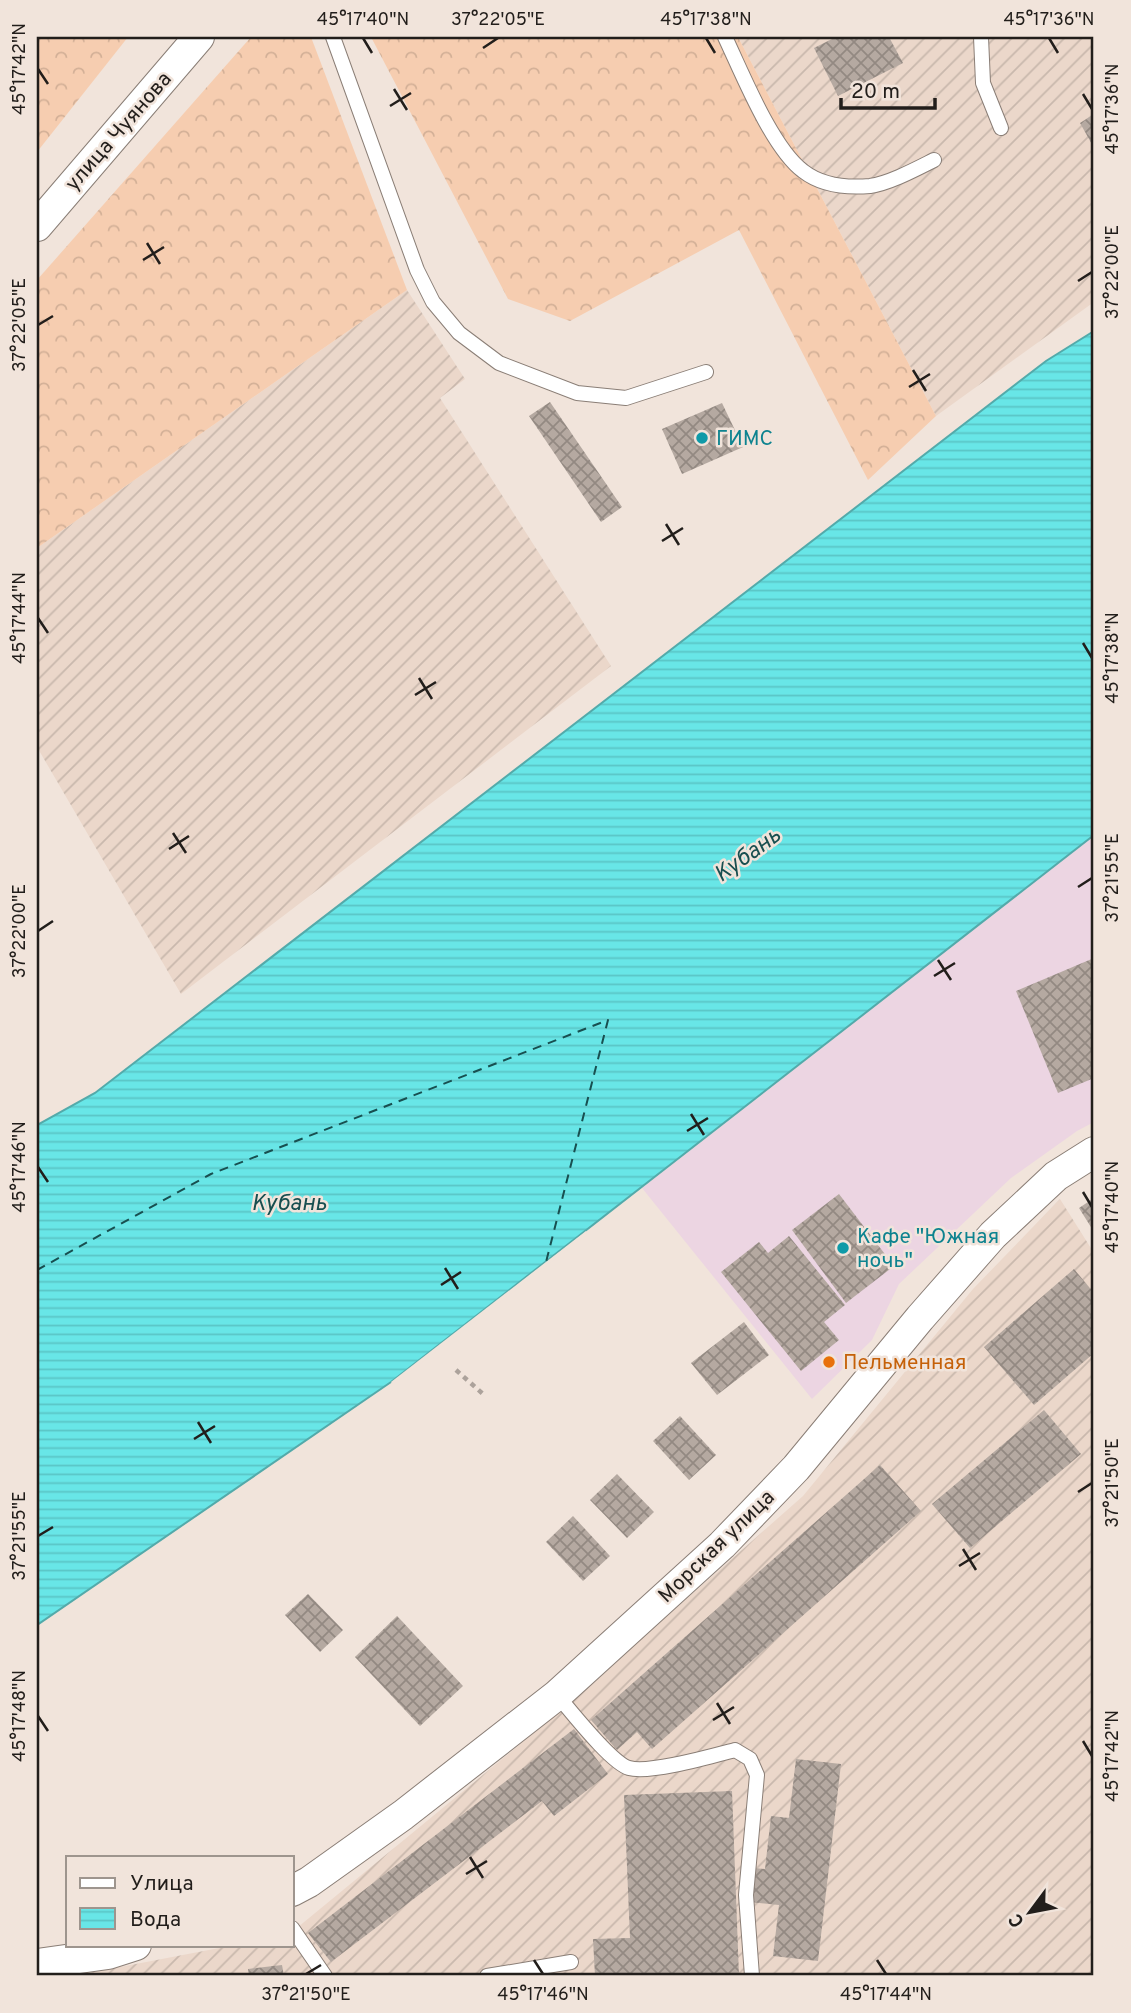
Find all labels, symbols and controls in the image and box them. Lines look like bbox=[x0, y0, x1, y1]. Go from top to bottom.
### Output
text: 45°17'40"N bbox=[317, 9, 409, 32]
text: 37°22'05"E bbox=[451, 9, 545, 32]
text: 45°17'38"N bbox=[660, 9, 752, 32]
text: 45°17'36"N bbox=[1003, 9, 1095, 32]
text: 45°17'42"N bbox=[9, 23, 32, 115]
text: 45°17'36"N bbox=[1102, 63, 1125, 155]
scale bar bbox=[841, 66, 935, 110]
street label: улица Чуянова bbox=[60, 67, 178, 197]
text: 20 m bbox=[851, 79, 900, 106]
text: 37°22'00"E bbox=[1102, 225, 1125, 319]
text: 37°22'05"E bbox=[9, 278, 32, 372]
place label: ГИМС bbox=[716, 426, 773, 453]
marker: ГИМС bbox=[694, 430, 710, 446]
text: 45°17'44"N bbox=[9, 572, 32, 664]
text: 45°17'38"N bbox=[1102, 612, 1125, 704]
water label: Кубань bbox=[709, 822, 788, 890]
text: 37°21'55"E bbox=[1102, 833, 1125, 923]
text: 37°22'00"E bbox=[9, 884, 32, 978]
text: 45°17'46"N bbox=[9, 1121, 32, 1213]
text: 45°17'40"N bbox=[1102, 1161, 1125, 1253]
water label: Кубань bbox=[251, 1190, 327, 1219]
place label: Кафе "Южная ночь" bbox=[857, 1224, 999, 1275]
marker: Кафе "Южная ночь" bbox=[835, 1240, 851, 1256]
place label: Пельменная bbox=[843, 1350, 966, 1377]
marker: Пельменная bbox=[821, 1354, 837, 1370]
text: 37°21'50"E bbox=[1102, 1438, 1125, 1528]
street label: Морская улица bbox=[653, 1485, 781, 1609]
text: 37°21'55"E bbox=[9, 1491, 32, 1581]
text: 45°17'48"N bbox=[9, 1670, 32, 1762]
text: 45°17'42"N bbox=[1102, 1710, 1125, 1802]
legend bbox=[66, 1856, 294, 1946]
text: Улица bbox=[130, 1871, 194, 1898]
north arrow bbox=[995, 1876, 1064, 1946]
text: Вода bbox=[130, 1907, 181, 1934]
text: С bbox=[1004, 1908, 1031, 1931]
text: 37°21'50"E bbox=[261, 1984, 351, 2007]
text: 45°17'46"N bbox=[497, 1984, 589, 2007]
text: 45°17'44"N bbox=[840, 1984, 932, 2007]

